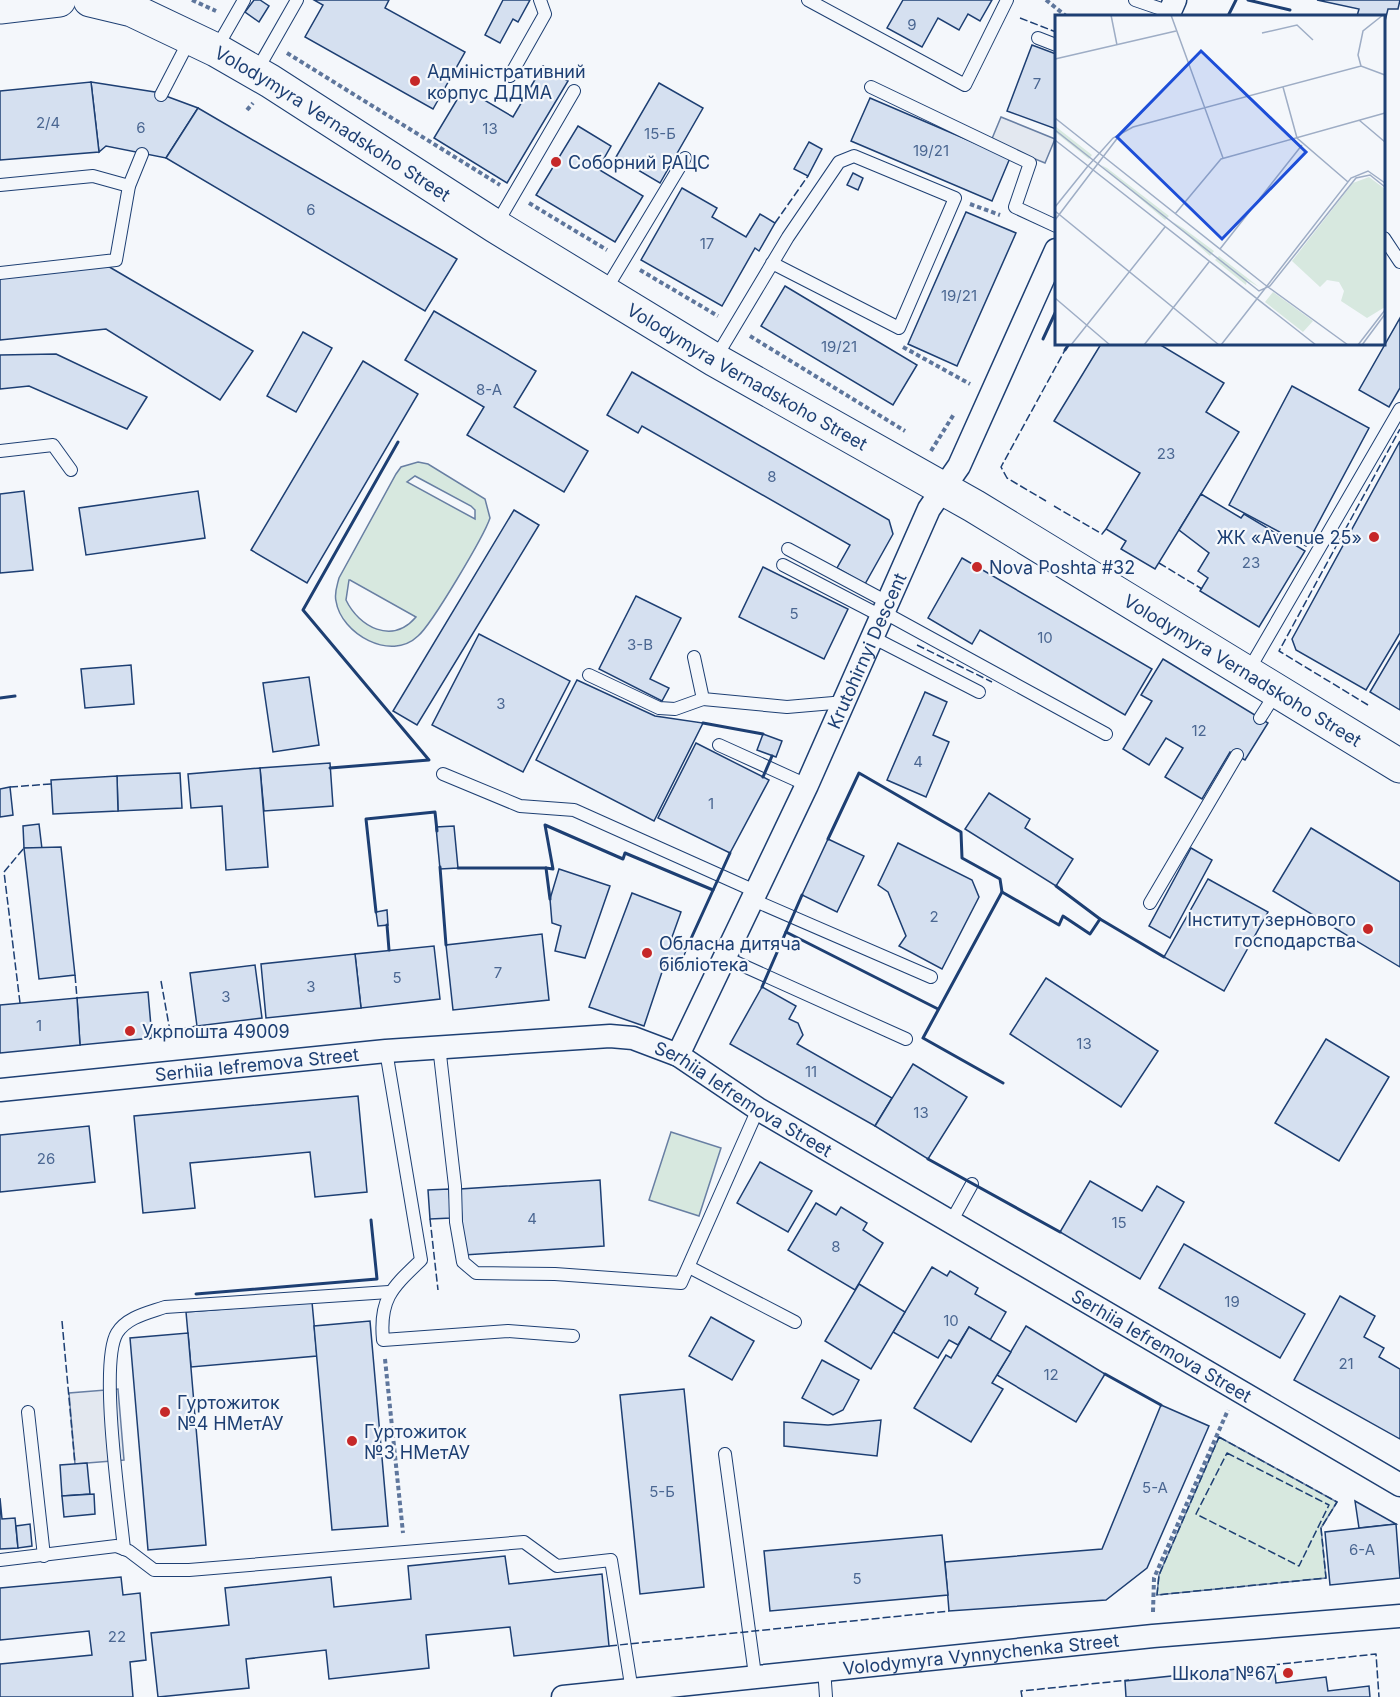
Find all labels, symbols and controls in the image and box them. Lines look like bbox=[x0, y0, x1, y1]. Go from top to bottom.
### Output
house number: 9 bbox=[907, 15, 917, 34]
inset map bbox=[1055, 15, 1385, 345]
street label: Volodymyra Vernadskoho Street bbox=[211, 41, 455, 205]
place label: Адміністративний корпус ДДМА bbox=[427, 61, 586, 103]
marker: Адміністративний корпус ДДМА bbox=[408, 74, 422, 88]
house number: 7 bbox=[1033, 74, 1041, 93]
house number: 2/4 bbox=[36, 113, 60, 132]
house number: 6 bbox=[136, 118, 146, 137]
house number: 13 bbox=[482, 119, 498, 138]
house number: 15-Б bbox=[644, 124, 676, 143]
house number: 19/21 bbox=[913, 141, 949, 160]
place label: Соборний РАЦС bbox=[568, 152, 710, 173]
marker: Соборний РАЦС bbox=[549, 155, 563, 169]
house number: 6 bbox=[306, 200, 316, 219]
house number: 17 bbox=[700, 234, 714, 253]
house number: 19/21 bbox=[941, 286, 977, 305]
street label: Volodymyra Vernadskoho Street bbox=[623, 299, 871, 454]
house number: 19/21 bbox=[821, 337, 857, 356]
house number: 8-А bbox=[476, 380, 502, 399]
house number: 23 bbox=[1157, 444, 1175, 463]
house number: 8 bbox=[767, 467, 777, 486]
place label: ЖК «Avenue 25» bbox=[1216, 527, 1362, 548]
marker: ЖК «Avenue 25» bbox=[1367, 530, 1381, 544]
house number: 23 bbox=[1242, 553, 1260, 572]
place label: Nova Poshta #32 bbox=[989, 557, 1135, 578]
marker: Nova Poshta #32 bbox=[970, 560, 984, 574]
street label: Krutohirnyi Descent bbox=[823, 569, 910, 732]
street label: Volodymyra Vernadskoho Street bbox=[1120, 590, 1365, 751]
house number: 5 bbox=[789, 604, 799, 623]
house number: 10 bbox=[1037, 628, 1053, 647]
house number: 3-В bbox=[627, 635, 653, 654]
house number: 3 bbox=[496, 694, 506, 713]
house number: 12 bbox=[1191, 721, 1207, 740]
house number: 4 bbox=[913, 752, 923, 771]
house number: 1 bbox=[708, 794, 714, 813]
house number: 2 bbox=[929, 907, 939, 926]
place label: Інститут зернового господарства bbox=[1187, 909, 1356, 951]
marker: Інститут зернового господарства bbox=[1361, 922, 1375, 936]
place label: Обласна дитяча бібліотека bbox=[659, 933, 801, 975]
marker: Обласна дитяча бібліотека bbox=[640, 946, 654, 960]
house number: 7 bbox=[494, 963, 502, 982]
house number: 5 bbox=[392, 968, 402, 987]
house number: 3 bbox=[306, 977, 316, 996]
house number: 3 bbox=[221, 987, 231, 1006]
house number: 1 bbox=[36, 1016, 42, 1035]
place label: Укрпошта 49009 bbox=[142, 1021, 290, 1042]
marker: Укрпошта 49009 bbox=[123, 1024, 137, 1038]
house number: 13 bbox=[1076, 1034, 1092, 1053]
street label: Serhiia Iefremova Street bbox=[652, 1037, 836, 1161]
street label: Serhiia Iefremova Street bbox=[154, 1043, 360, 1085]
house number: 11 bbox=[805, 1062, 817, 1081]
house number: 13 bbox=[913, 1103, 929, 1122]
house number: 26 bbox=[37, 1149, 55, 1168]
house number: 4 bbox=[527, 1209, 537, 1228]
house number: 15 bbox=[1111, 1213, 1127, 1232]
house number: 8 bbox=[831, 1237, 841, 1256]
street label: Serhiia Iefremova Street bbox=[1068, 1285, 1256, 1406]
house number: 19 bbox=[1224, 1292, 1240, 1311]
house number: 10 bbox=[943, 1311, 959, 1330]
house number: 21 bbox=[1338, 1354, 1354, 1373]
house number: 12 bbox=[1043, 1365, 1059, 1384]
place label: Гуртожиток №4 НМетАУ bbox=[177, 1392, 284, 1434]
marker: Гуртожиток №4 НМетАУ bbox=[158, 1405, 172, 1419]
place label: Гуртожиток №3 НМетАУ bbox=[364, 1421, 470, 1463]
marker: Гуртожиток №3 НМетАУ bbox=[345, 1434, 359, 1448]
house number: 5-А bbox=[1142, 1478, 1168, 1497]
house number: 5-Б bbox=[649, 1482, 675, 1501]
house number: 6-А bbox=[1349, 1540, 1375, 1559]
house number: 5 bbox=[852, 1569, 862, 1588]
house number: 22 bbox=[108, 1627, 126, 1646]
street label: Volodymyra Vynnychenka Street bbox=[842, 1629, 1120, 1679]
place label: Школа №67 bbox=[1172, 1663, 1276, 1684]
marker: Школа №67 bbox=[1281, 1666, 1295, 1680]

